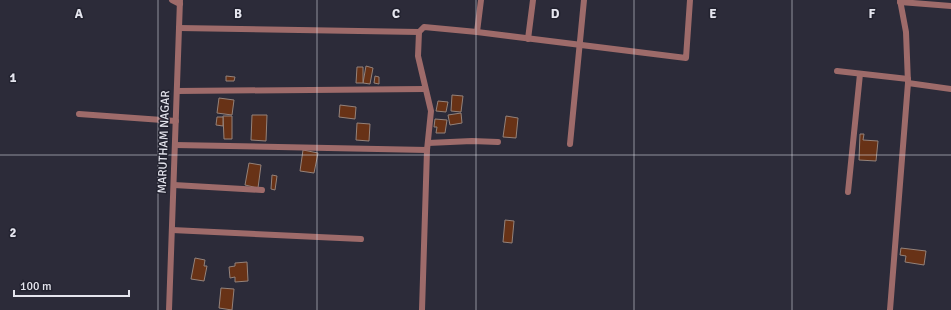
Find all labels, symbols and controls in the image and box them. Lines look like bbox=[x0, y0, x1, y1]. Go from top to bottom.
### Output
text: A bbox=[75, 6, 84, 22]
text: B bbox=[234, 6, 242, 22]
text: C bbox=[392, 6, 400, 22]
text: D bbox=[551, 6, 560, 22]
text: E bbox=[709, 6, 717, 22]
text: F bbox=[869, 6, 876, 22]
text: 1 bbox=[9, 70, 17, 86]
street label: MARUTHAM NAGAR bbox=[155, 90, 173, 194]
text: 2 bbox=[9, 225, 17, 241]
scale bar bbox=[14, 272, 129, 298]
text: 100 m bbox=[20, 279, 52, 294]

